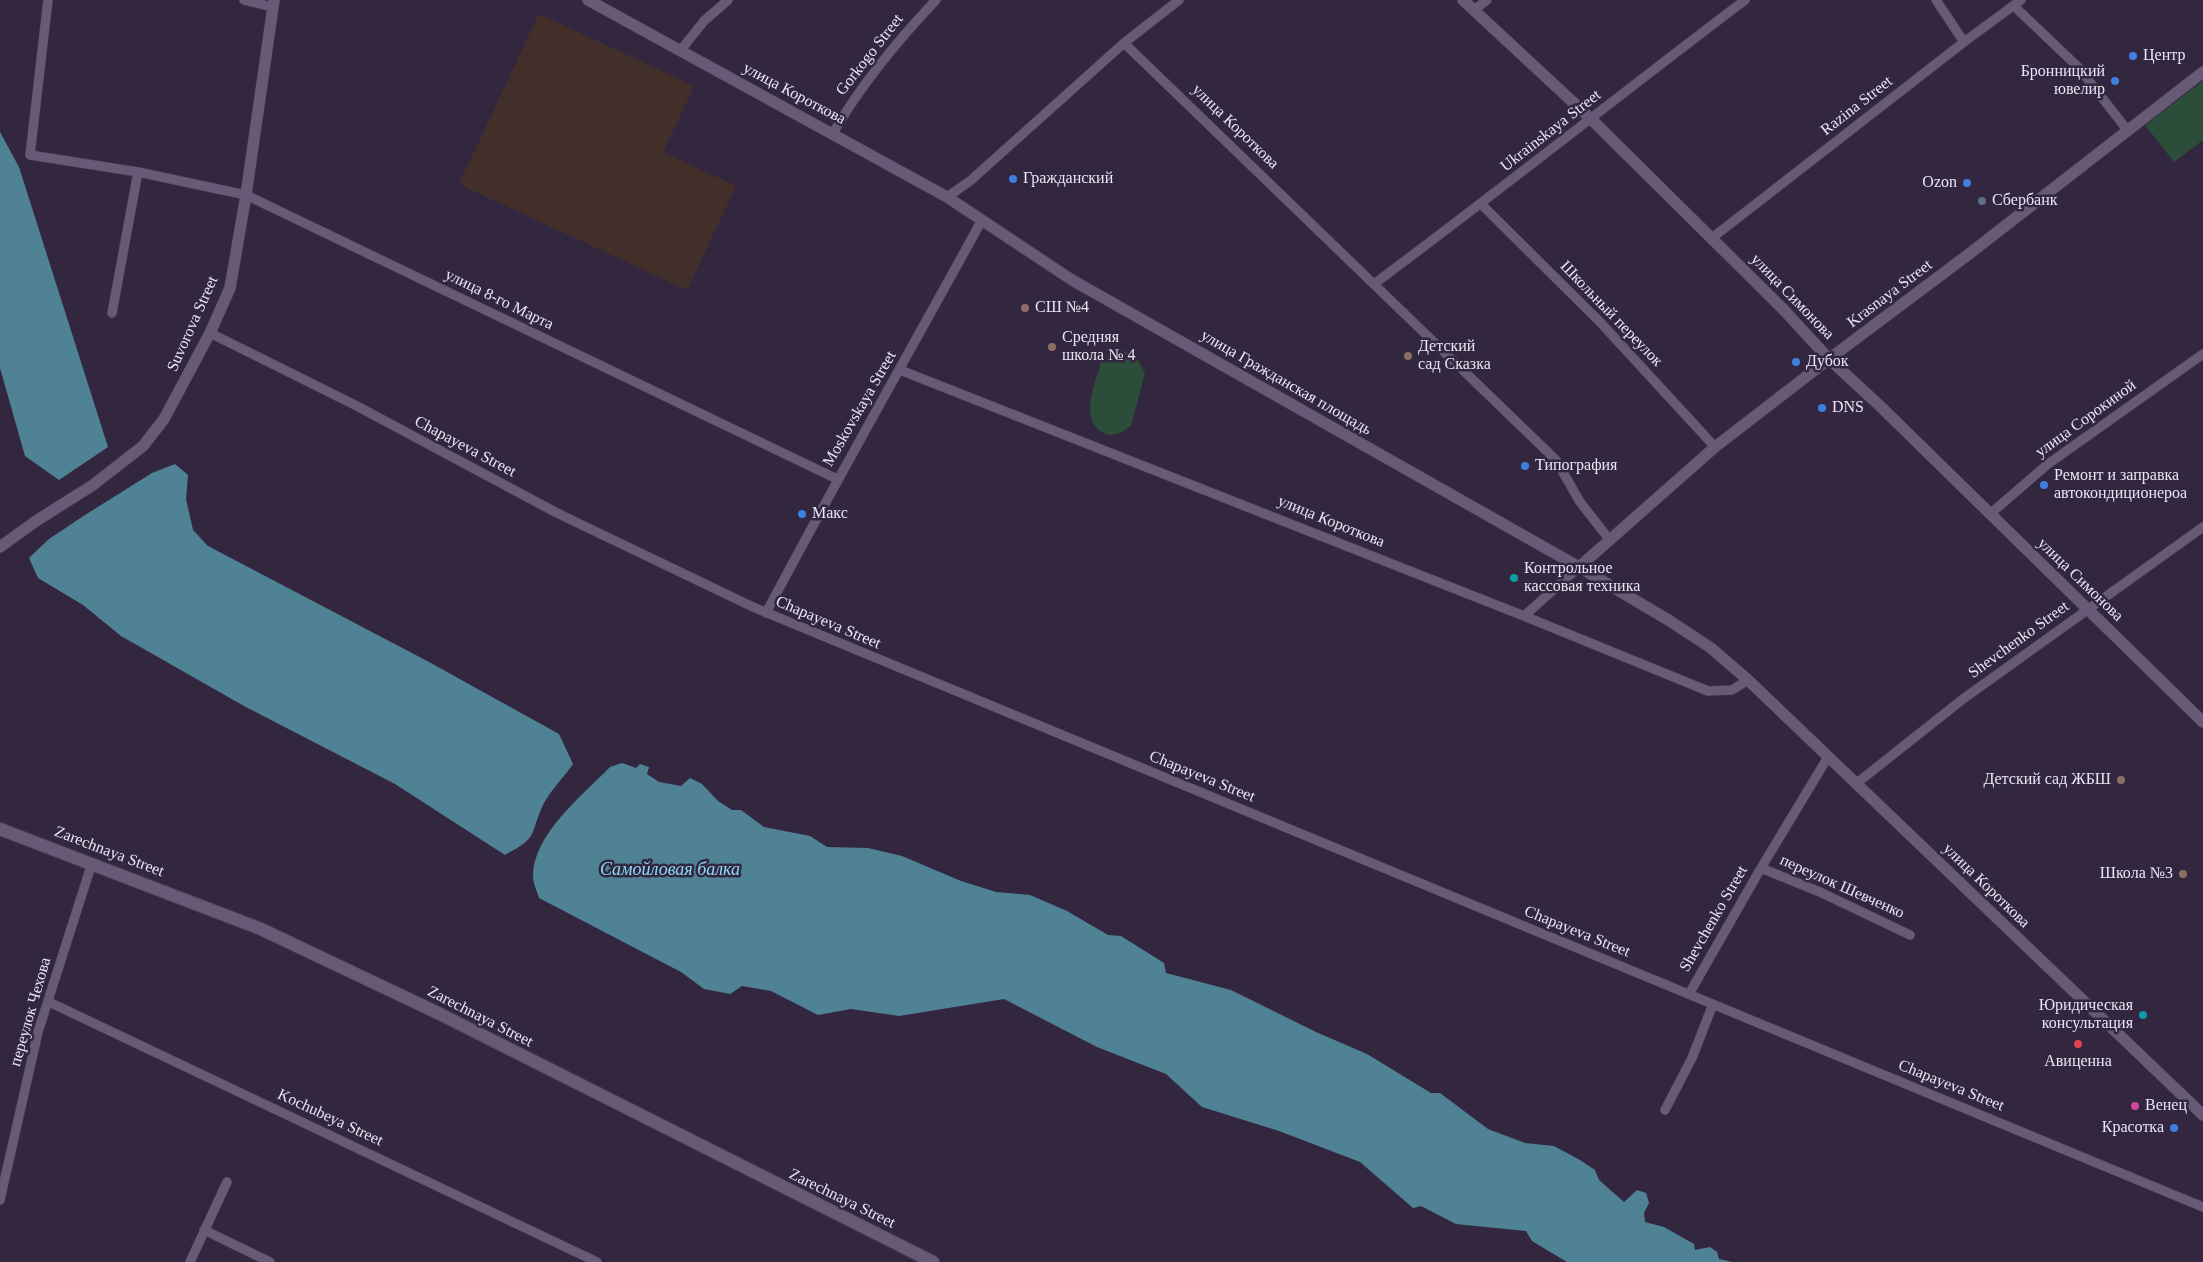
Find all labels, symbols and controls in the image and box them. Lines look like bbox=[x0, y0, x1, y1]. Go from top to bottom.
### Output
street label: Gorkogo Street bbox=[832, 10, 908, 100]
place label: Центр bbox=[2143, 46, 2185, 66]
marker: Центр bbox=[2127, 50, 2139, 62]
street label: улица Короткова bbox=[739, 59, 849, 129]
place label: Бронницкий ювелир bbox=[2021, 62, 2105, 100]
street label: Razina Street bbox=[1817, 72, 1897, 140]
marker: Бронницкий ювелир bbox=[2109, 75, 2121, 87]
street label: улица Короткова bbox=[1187, 81, 1283, 173]
street label: Ukrainskaya Street bbox=[1497, 86, 1605, 176]
place label: Гражданский bbox=[1023, 169, 1113, 189]
marker: Гражданский bbox=[1007, 173, 1019, 185]
place label: Ozon bbox=[1922, 173, 1957, 193]
marker: Ozon bbox=[1961, 177, 1973, 189]
place label: Сбербанк bbox=[1992, 191, 2057, 211]
marker: Сбербанк bbox=[1976, 195, 1988, 207]
street label: улица Симонова bbox=[1746, 250, 1838, 344]
street label: Krasnaya Street bbox=[1844, 256, 1936, 332]
street label: Школьный переулок bbox=[1556, 257, 1666, 371]
street label: улица 8-го Марта bbox=[442, 265, 556, 335]
street label: Suvorova Street bbox=[163, 273, 223, 375]
place label: СШ №4 bbox=[1035, 298, 1089, 318]
marker: СШ №4 bbox=[1019, 302, 1031, 314]
street label: улица Гражданская площадь bbox=[1197, 326, 1375, 440]
place label: Средняя школа № 4 bbox=[1062, 328, 1135, 366]
place label: Детский сад Сказка bbox=[1418, 337, 1491, 375]
marker: Средняя школа № 4 bbox=[1046, 341, 1058, 353]
street label: Moskovskaya Street bbox=[819, 348, 901, 470]
marker: Детский сад Сказка bbox=[1402, 350, 1414, 362]
place label: Дубок bbox=[1806, 352, 1849, 372]
marker: Дубок bbox=[1790, 356, 1802, 368]
street label: улица Сорокиной bbox=[2032, 376, 2140, 462]
place label: DNS bbox=[1832, 398, 1864, 418]
marker: DNS bbox=[1816, 402, 1828, 414]
street label: Chapayeva Street bbox=[411, 412, 519, 482]
place label: Типография bbox=[1535, 456, 1617, 476]
marker: Типография bbox=[1519, 460, 1531, 472]
place label: Ремонт и заправка автокондиционероа bbox=[2054, 466, 2187, 504]
marker: Ремонт и заправка автокондиционероа bbox=[2038, 479, 2050, 491]
street label: улица Короткова bbox=[1275, 492, 1387, 552]
place label: Макс bbox=[812, 504, 848, 524]
marker: Макс bbox=[796, 508, 808, 520]
street label: улица Симонова bbox=[2033, 534, 2127, 626]
place label: Контрольное кассовая техника bbox=[1524, 559, 1640, 597]
marker: Контрольное кассовая техника bbox=[1508, 572, 1520, 584]
street label: Chapayeva Street bbox=[773, 592, 883, 654]
street label: Shevchenko Street bbox=[1965, 597, 2073, 683]
street label: Chapayeva Street bbox=[1146, 747, 1258, 807]
place label: Детский сад ЖБШ bbox=[1983, 770, 2111, 790]
marker: Детский сад ЖБШ bbox=[2115, 774, 2127, 786]
street label: Zarechnaya Street bbox=[51, 822, 167, 882]
street label: улица Короткова bbox=[1938, 840, 2034, 932]
street label: переулок Шевченко bbox=[1777, 851, 1907, 923]
water label: Самойловая балка bbox=[600, 859, 740, 881]
street label: Shevchenko Street bbox=[1676, 862, 1752, 976]
place label: Школа №3 bbox=[2100, 864, 2173, 884]
marker: Школа №3 bbox=[2177, 868, 2189, 880]
street label: Chapayeva Street bbox=[1521, 902, 1633, 962]
street label: переулок Чехова bbox=[6, 955, 56, 1069]
street label: Zarechnaya Street bbox=[424, 982, 536, 1052]
place label: Юридическая консультация bbox=[2039, 996, 2133, 1034]
marker: Юридическая консультация bbox=[2137, 1009, 2149, 1021]
marker: Авиценна bbox=[2072, 1038, 2084, 1050]
place label: Авиценна bbox=[2044, 1052, 2112, 1072]
street label: Chapayeva Street bbox=[1895, 1056, 2007, 1116]
street label: Kochubeya Street bbox=[274, 1085, 386, 1151]
place label: Венец bbox=[2145, 1096, 2187, 1116]
marker: Венец bbox=[2129, 1100, 2141, 1112]
place label: Красотка bbox=[2102, 1118, 2164, 1138]
marker: Красотка bbox=[2168, 1122, 2180, 1134]
street label: Zarechnaya Street bbox=[786, 1165, 898, 1233]

